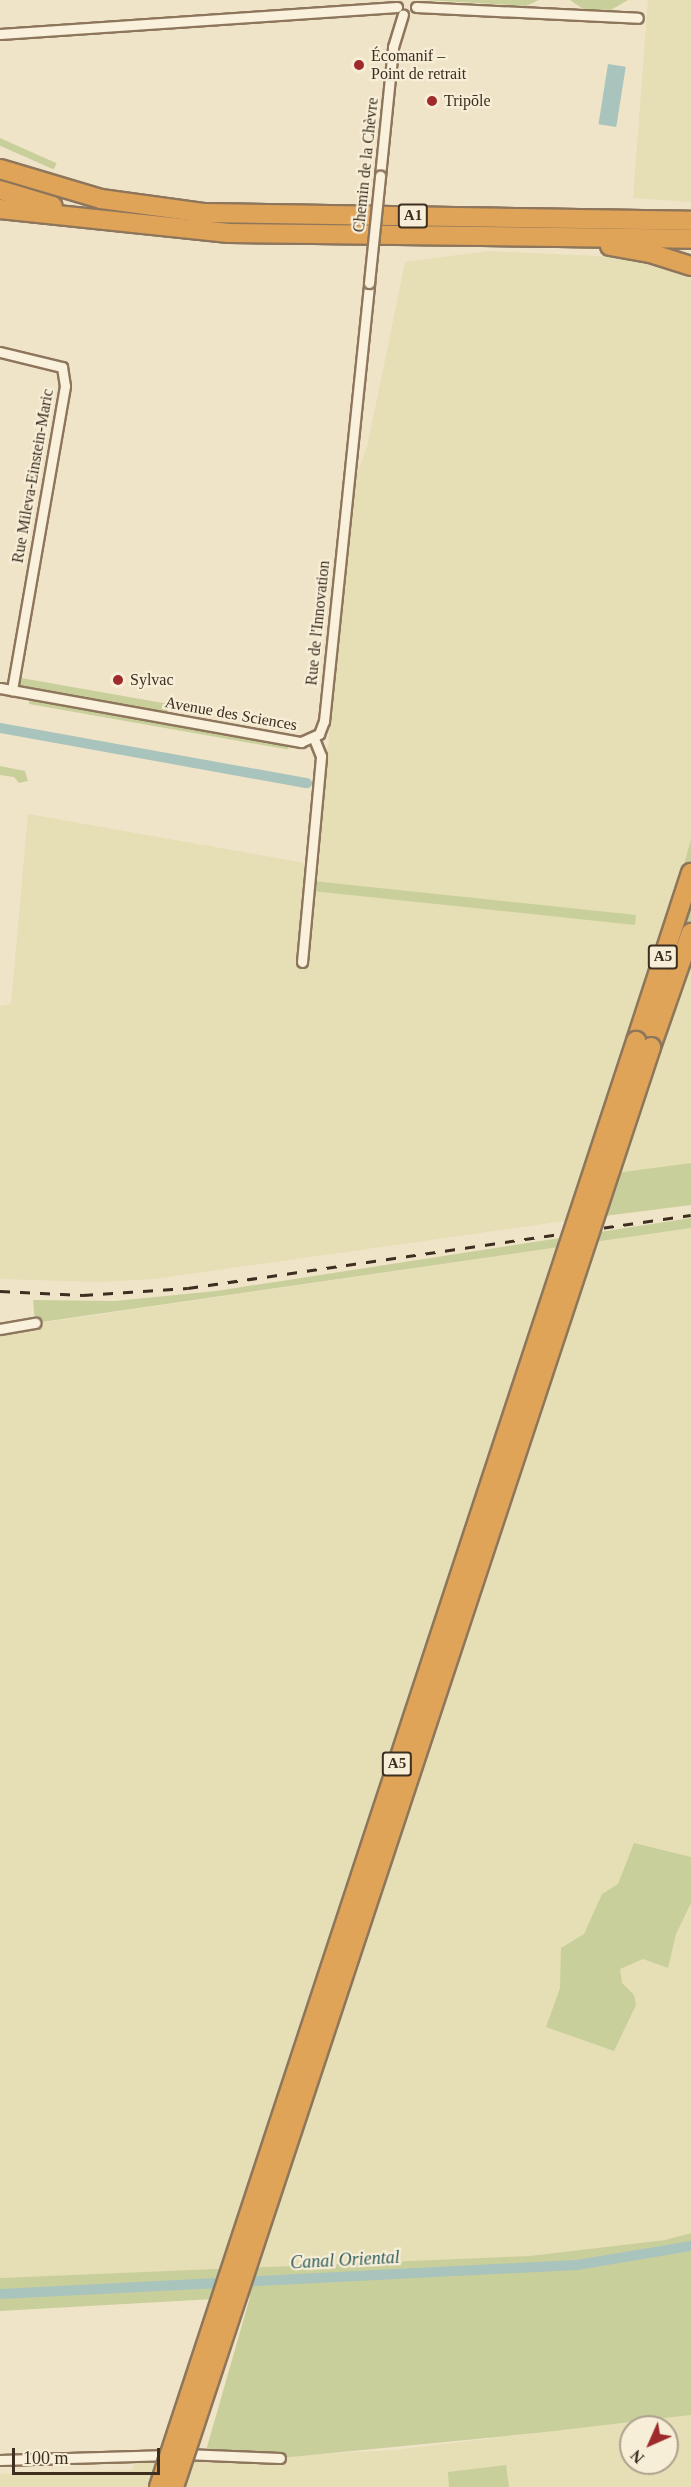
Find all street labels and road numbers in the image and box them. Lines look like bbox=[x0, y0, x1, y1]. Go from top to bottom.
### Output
street label: Chemin de la Chèvre bbox=[349, 97, 383, 233]
road number: A1 bbox=[396, 204, 430, 228]
street label: Rue Mileva-Einstein-Maric bbox=[8, 387, 58, 565]
street label: Rue de l'Innovation bbox=[302, 560, 334, 686]
street label: Avenue des Sciences bbox=[163, 693, 299, 735]
road number: A5 bbox=[646, 945, 680, 969]
road number: A5 bbox=[380, 1752, 414, 1776]

